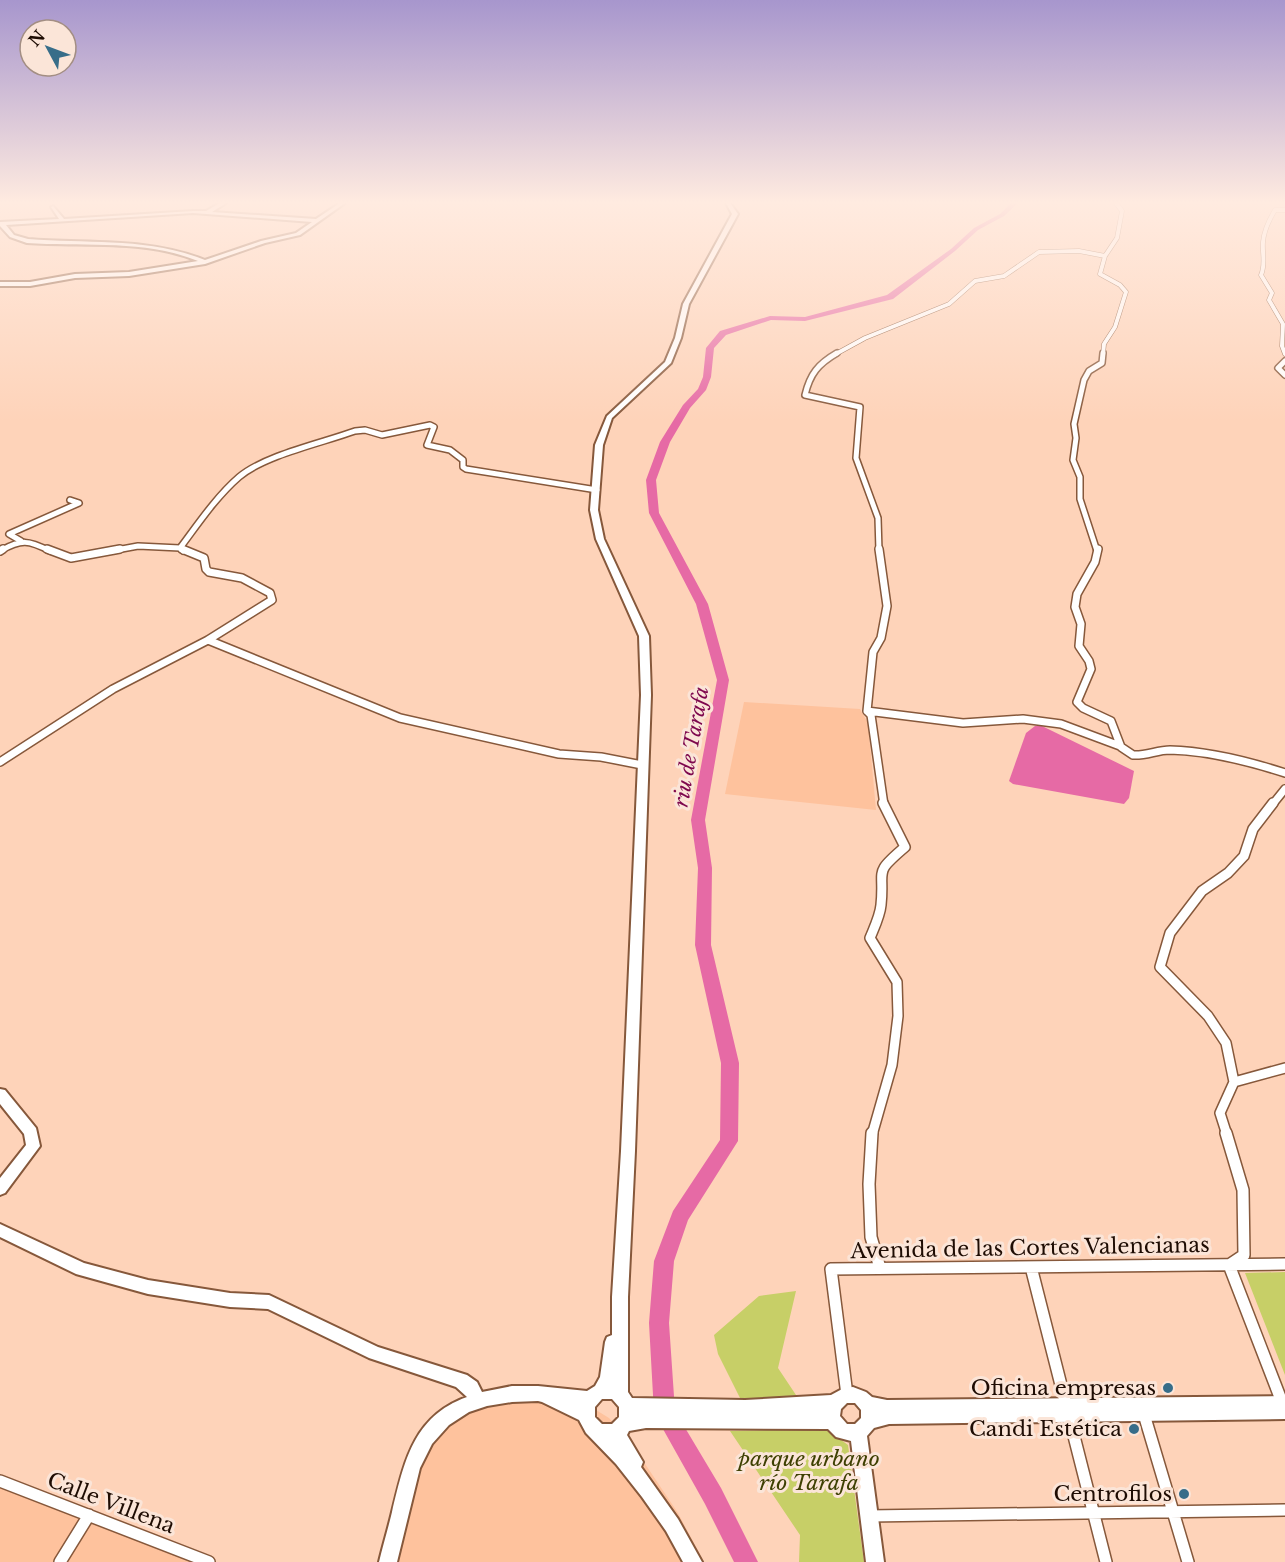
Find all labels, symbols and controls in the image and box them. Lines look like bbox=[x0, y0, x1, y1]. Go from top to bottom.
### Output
north arrow bbox=[18, 18, 78, 78]
text: N bbox=[24, 26, 49, 50]
water label: riu de Tarafa bbox=[669, 685, 713, 809]
street label: Avenida de las Cortes Valencianas bbox=[849, 1232, 1210, 1264]
place label: Oficina empresas bbox=[971, 1375, 1156, 1401]
marker: Oficina empresas bbox=[1161, 1381, 1175, 1395]
place label: Candi Estética bbox=[969, 1416, 1122, 1442]
marker: Candi Estética bbox=[1127, 1422, 1141, 1436]
park label: parque urbano río Tarafa bbox=[736, 1446, 880, 1496]
street label: Calle Villena bbox=[44, 1467, 179, 1539]
place label: Centrofilos bbox=[1053, 1481, 1172, 1507]
marker: Centrofilos bbox=[1177, 1487, 1191, 1501]

